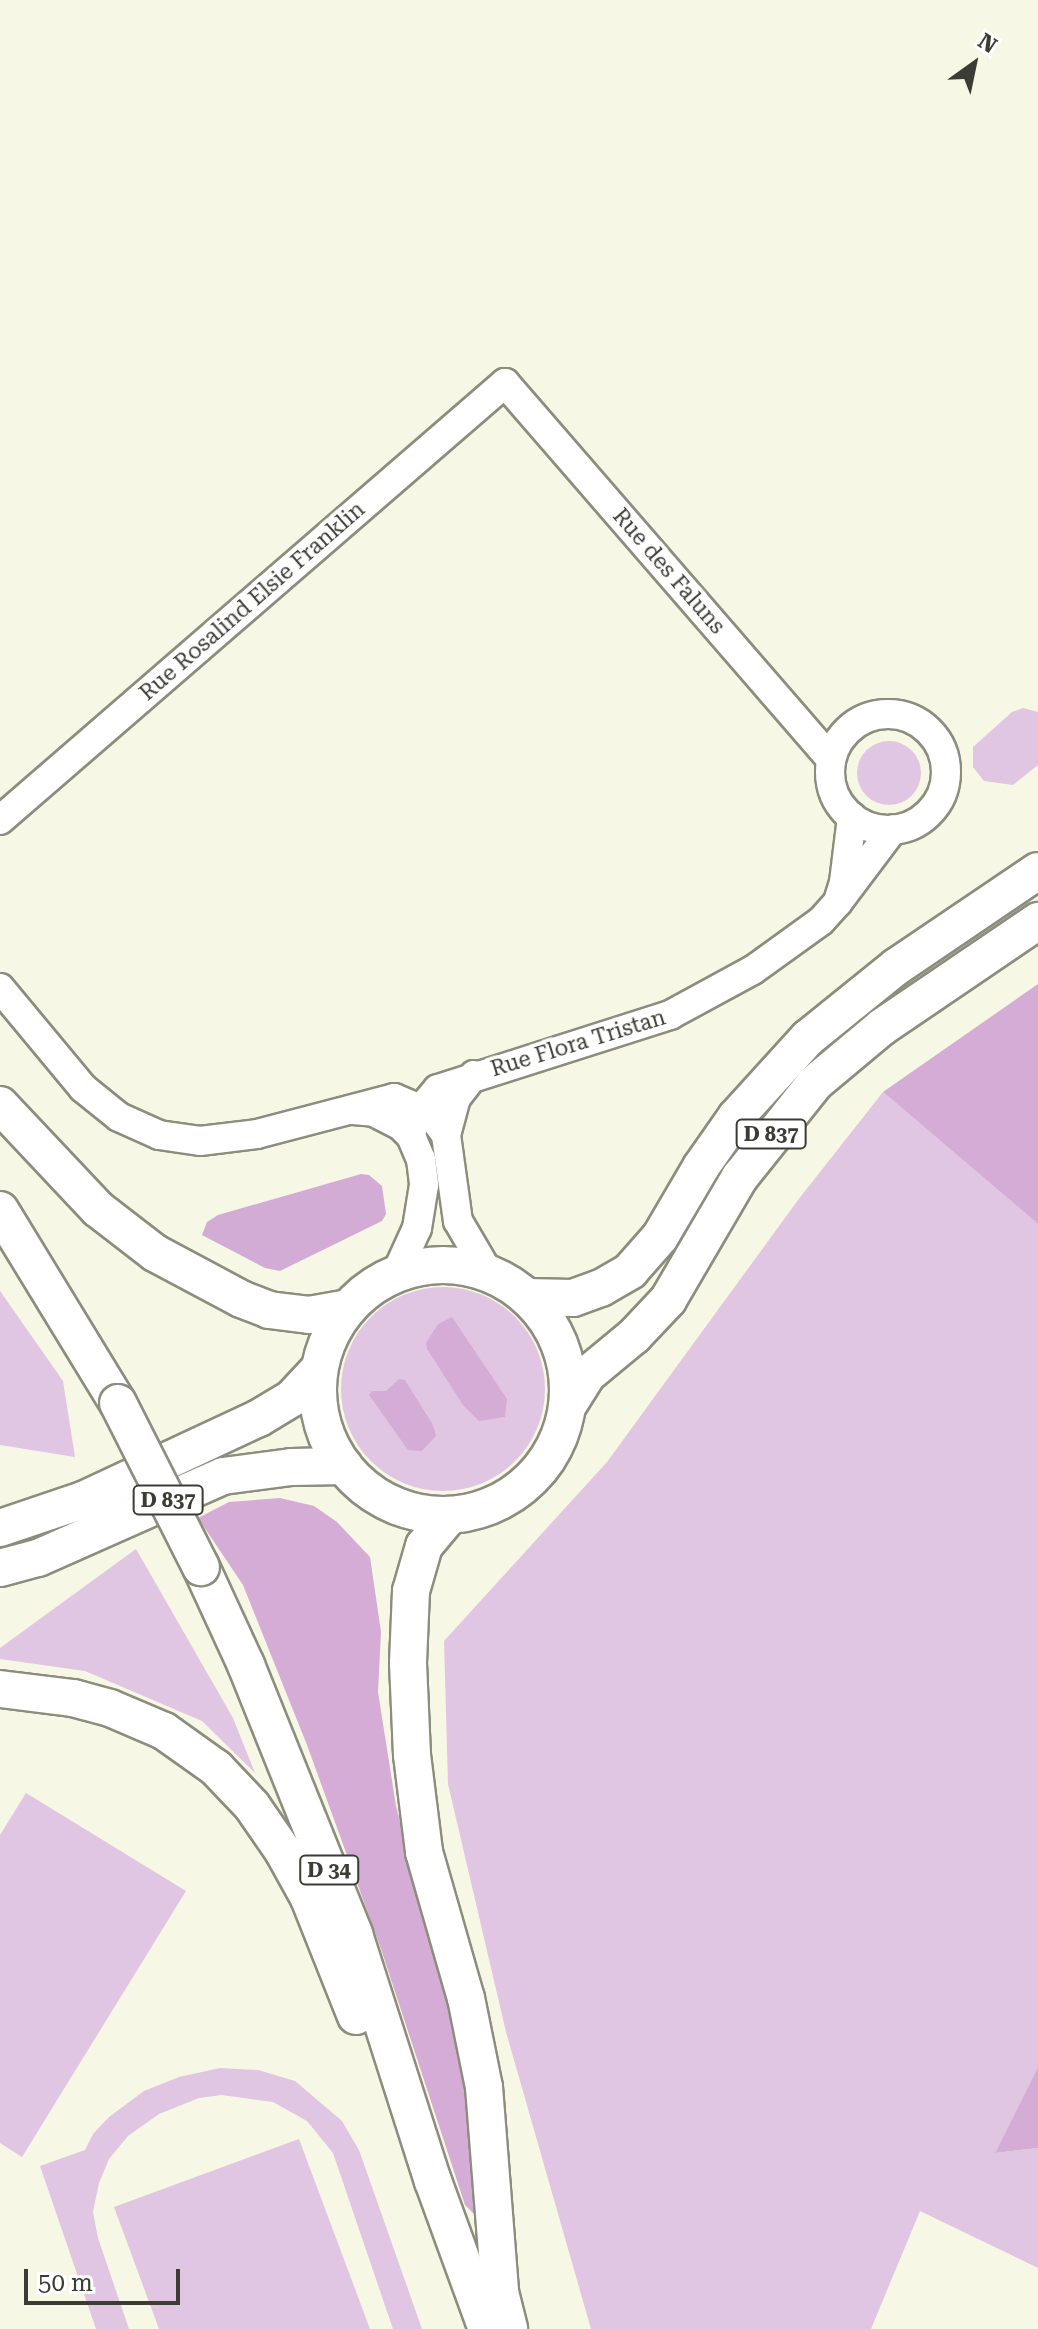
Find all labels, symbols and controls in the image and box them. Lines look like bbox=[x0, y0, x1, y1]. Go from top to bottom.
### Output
north arrow bbox=[934, 24, 1014, 104]
text: N bbox=[973, 28, 1001, 59]
street label: Rue Rosalind Elsie Franklin bbox=[134, 496, 370, 706]
street label: Rue des Faluns bbox=[607, 503, 731, 639]
street label: Rue Flora Tristan bbox=[487, 1004, 669, 1082]
road number: D 837 bbox=[735, 1118, 807, 1150]
road number: D 837 bbox=[132, 1484, 204, 1516]
road number: D 34 bbox=[299, 1854, 359, 1886]
scale bar bbox=[28, 2253, 184, 2303]
text: 50 m bbox=[38, 2269, 93, 2297]

